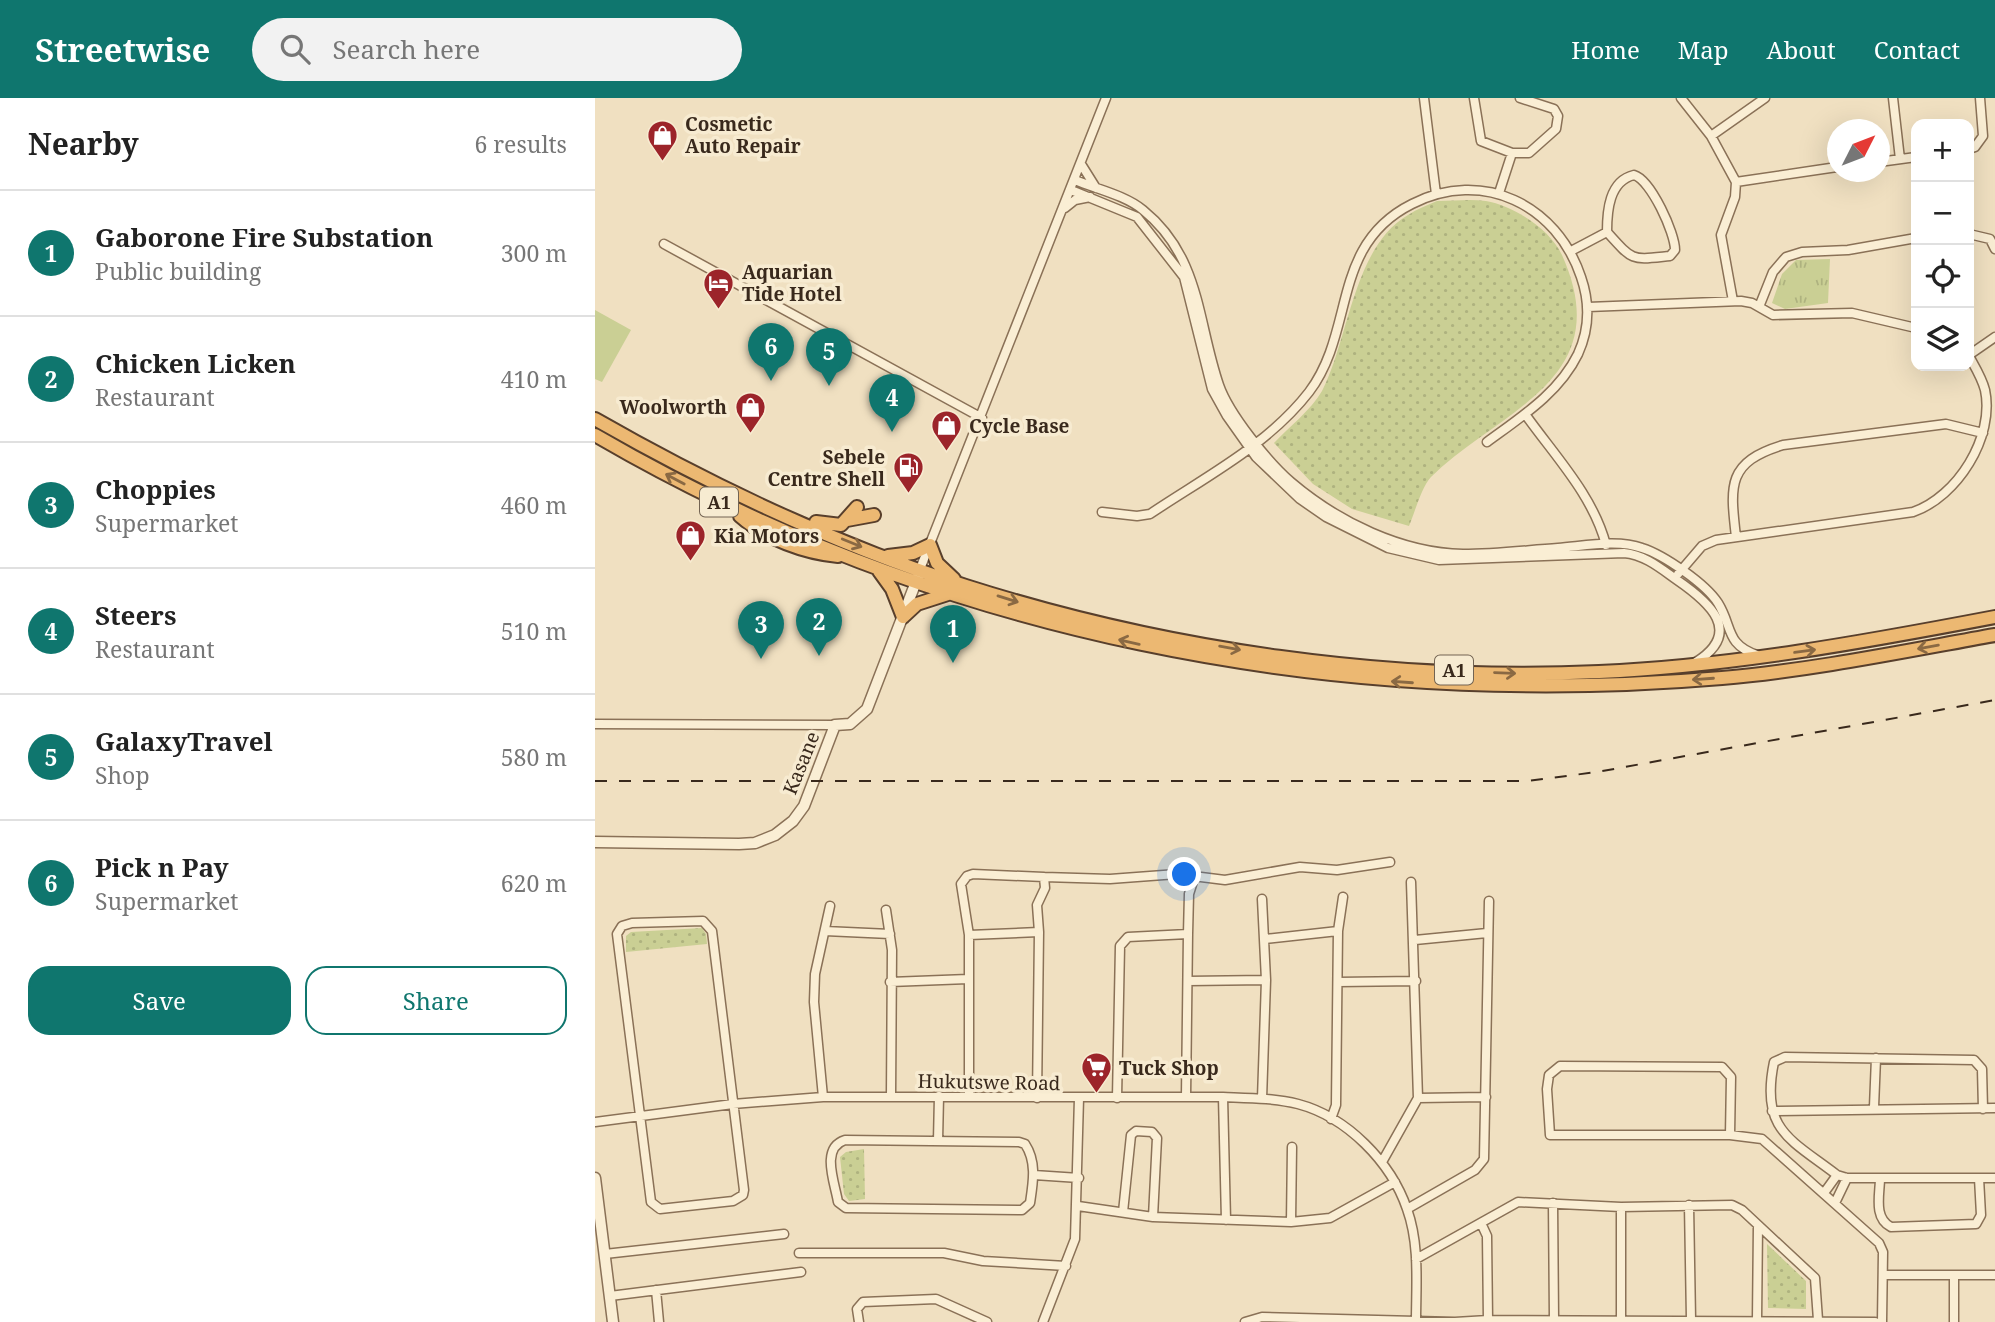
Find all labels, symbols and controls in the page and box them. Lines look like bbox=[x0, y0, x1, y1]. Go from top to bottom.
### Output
search box bbox=[252, 18, 742, 81]
text: Streetwise bbox=[35, 27, 210, 72]
icon: search bbox=[276, 30, 314, 68]
text: Search here bbox=[332, 31, 480, 67]
text: Home bbox=[1571, 33, 1640, 66]
text: Map bbox=[1678, 33, 1729, 66]
text: About bbox=[1767, 33, 1836, 66]
text: Contact bbox=[1874, 33, 1960, 66]
place label: Cosmetic Auto Repair bbox=[685, 111, 801, 159]
shop icon: Cosmetic Auto Repair bbox=[645, 118, 679, 162]
north arrow bbox=[1827, 119, 1890, 182]
map controls bbox=[1911, 119, 1974, 371]
button: + bbox=[1911, 119, 1974, 182]
text: Nearby bbox=[28, 123, 139, 164]
text: 6 results bbox=[474, 128, 567, 160]
button: − bbox=[1911, 182, 1974, 245]
text: Gaborone Fire Substation bbox=[95, 219, 433, 255]
text: 1 bbox=[45, 237, 58, 269]
text: 300 m bbox=[501, 237, 567, 269]
button: locate bbox=[1911, 245, 1974, 308]
text: Public building bbox=[95, 255, 261, 287]
place label: Aquarian Tide Hotel bbox=[742, 259, 842, 307]
hotel icon: Aquarian Tide Hotel bbox=[702, 266, 736, 310]
button: layers bbox=[1911, 308, 1974, 371]
pin: 6 bbox=[748, 323, 794, 381]
pin: 5 bbox=[806, 328, 852, 386]
text: Chicken Licken bbox=[95, 345, 296, 381]
text: 2 bbox=[45, 363, 58, 395]
text: 410 m bbox=[501, 363, 567, 395]
pin: 4 bbox=[869, 374, 915, 432]
text: Restaurant bbox=[95, 381, 215, 413]
shop icon: Woolworth bbox=[733, 390, 767, 434]
place label: Woolworth bbox=[620, 394, 727, 420]
shop icon: Cycle Base bbox=[929, 409, 963, 453]
place label: Cycle Base bbox=[969, 413, 1070, 439]
place label: Sebele Centre Shell bbox=[767, 444, 885, 492]
fuel station icon: Sebele Centre Shell bbox=[891, 451, 925, 495]
text: Choppies bbox=[95, 471, 216, 507]
one-way arrow bbox=[665, 472, 686, 486]
road number: A1 bbox=[700, 488, 738, 516]
text: 3 bbox=[45, 489, 58, 521]
text: 460 m bbox=[501, 489, 567, 521]
text: Supermarket bbox=[95, 507, 238, 539]
shop icon: Kia Motors bbox=[674, 519, 708, 563]
place label: Kia Motors bbox=[714, 523, 819, 549]
one-way arrow bbox=[840, 537, 862, 550]
one-way arrow bbox=[997, 593, 1019, 606]
text: Steers bbox=[95, 597, 176, 633]
pin: 2 bbox=[796, 598, 842, 656]
pin: 3 bbox=[738, 601, 784, 659]
pin: 1 bbox=[930, 605, 976, 663]
text: 4 bbox=[45, 615, 58, 647]
text: 510 m bbox=[501, 615, 567, 647]
text: Restaurant bbox=[95, 633, 215, 665]
one-way arrow bbox=[1118, 635, 1141, 649]
one-way arrow bbox=[1218, 641, 1241, 655]
one-way arrow bbox=[1917, 641, 1940, 654]
one-way arrow bbox=[1793, 644, 1816, 657]
road number: A1 bbox=[1435, 656, 1473, 684]
one-way arrow bbox=[1494, 666, 1517, 680]
one-way arrow bbox=[1692, 673, 1715, 686]
one-way arrow bbox=[1391, 675, 1414, 688]
text: GalaxyTravel bbox=[95, 723, 273, 759]
street label: Kasane bbox=[777, 728, 825, 798]
text: 5 bbox=[45, 741, 58, 773]
text: 580 m bbox=[501, 741, 567, 773]
text: Shop bbox=[95, 759, 150, 791]
text: Pick n Pay bbox=[95, 849, 229, 885]
your location bbox=[1167, 857, 1201, 891]
text: 6 bbox=[45, 867, 58, 899]
text: 620 m bbox=[501, 867, 567, 899]
text: Supermarket bbox=[95, 885, 238, 917]
button: Save bbox=[28, 966, 291, 1035]
button: Share bbox=[305, 966, 567, 1035]
supermarket icon: Tuck Shop bbox=[1079, 1051, 1113, 1095]
place label: Tuck Shop bbox=[1119, 1055, 1219, 1081]
street label: Hukutswe Road bbox=[917, 1068, 1061, 1096]

